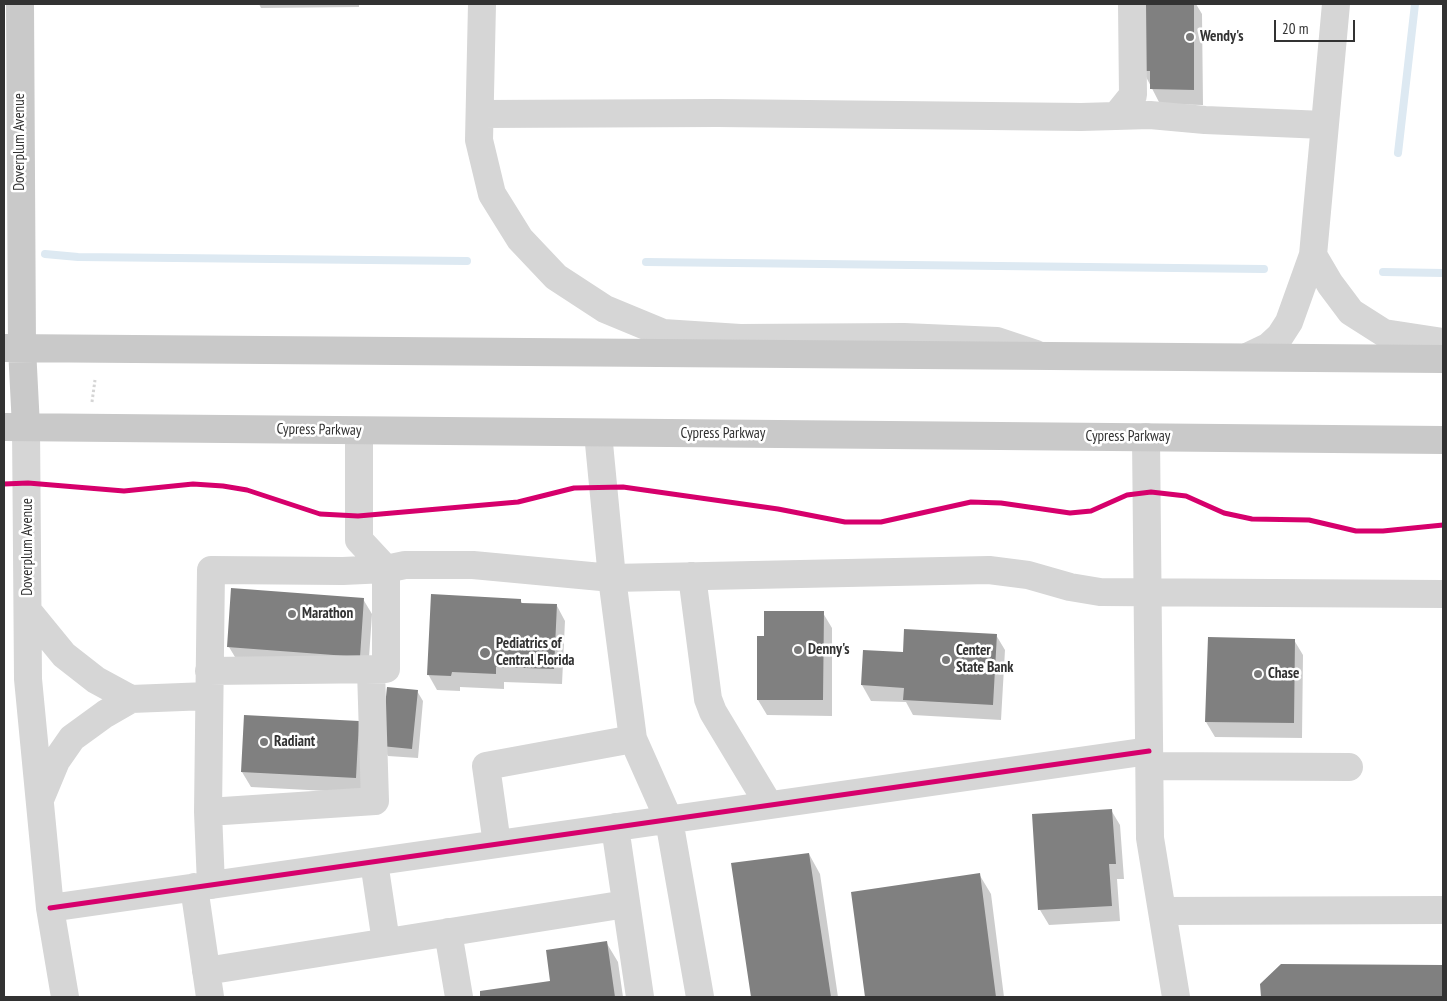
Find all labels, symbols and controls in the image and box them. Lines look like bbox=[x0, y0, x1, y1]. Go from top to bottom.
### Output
scale bar bbox=[1277, 10, 1358, 42]
text: 20 m bbox=[1282, 19, 1308, 38]
place label: Wendy's bbox=[1200, 28, 1243, 46]
marker: Wendy's bbox=[1184, 31, 1196, 43]
street label: Doverplum Avenue bbox=[11, 93, 29, 191]
street label: Cypress Parkway bbox=[276, 420, 362, 440]
street label: Cypress Parkway bbox=[681, 425, 765, 443]
street label: Cypress Parkway bbox=[1086, 428, 1170, 446]
street label: Doverplum Avenue bbox=[19, 498, 37, 596]
place label: Marathon bbox=[302, 605, 353, 623]
marker: Marathon bbox=[286, 608, 298, 620]
place label: Pediatrics of Central Florida bbox=[496, 635, 574, 670]
place label: Denny's bbox=[808, 641, 849, 659]
place label: Center State Bank bbox=[956, 642, 1013, 677]
marker: Denny's bbox=[792, 644, 804, 656]
marker: Pediatrics of Central Florida bbox=[478, 646, 492, 660]
marker: Center State Bank bbox=[940, 654, 952, 666]
place label: Chase bbox=[1268, 665, 1299, 683]
marker: Chase bbox=[1252, 668, 1264, 680]
place label: Radiant bbox=[274, 733, 315, 751]
marker: Radiant bbox=[258, 736, 270, 748]

